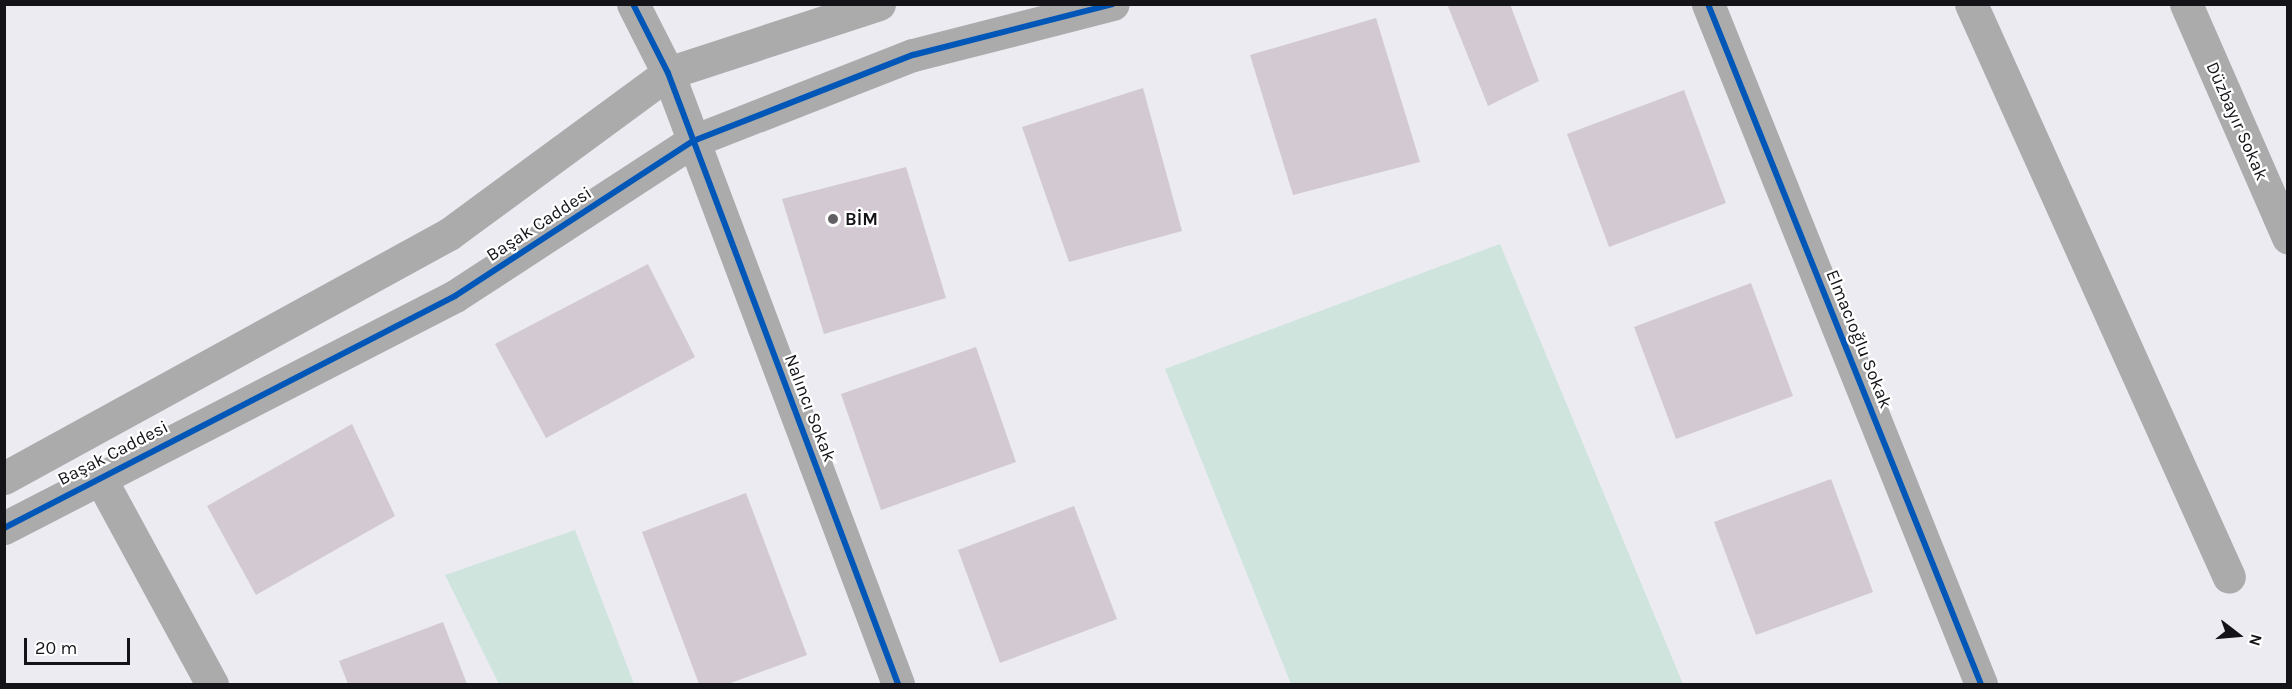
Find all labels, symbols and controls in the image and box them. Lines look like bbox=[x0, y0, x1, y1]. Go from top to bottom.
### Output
street label: Düzbayır Sokak bbox=[2201, 58, 2273, 184]
street label: Başak Caddesi bbox=[482, 182, 596, 266]
place label: BİM bbox=[845, 208, 878, 230]
marker: BİM bbox=[826, 212, 840, 226]
street label: Elmacıoğlu Sokak bbox=[1821, 266, 1897, 412]
street label: Nalıncı Sokak bbox=[780, 351, 840, 465]
street label: Başak Caddesi bbox=[54, 416, 172, 490]
north arrow bbox=[2208, 605, 2268, 665]
scale bar bbox=[27, 626, 134, 664]
text: N bbox=[2245, 632, 2267, 648]
text: 20 m bbox=[35, 637, 77, 659]

